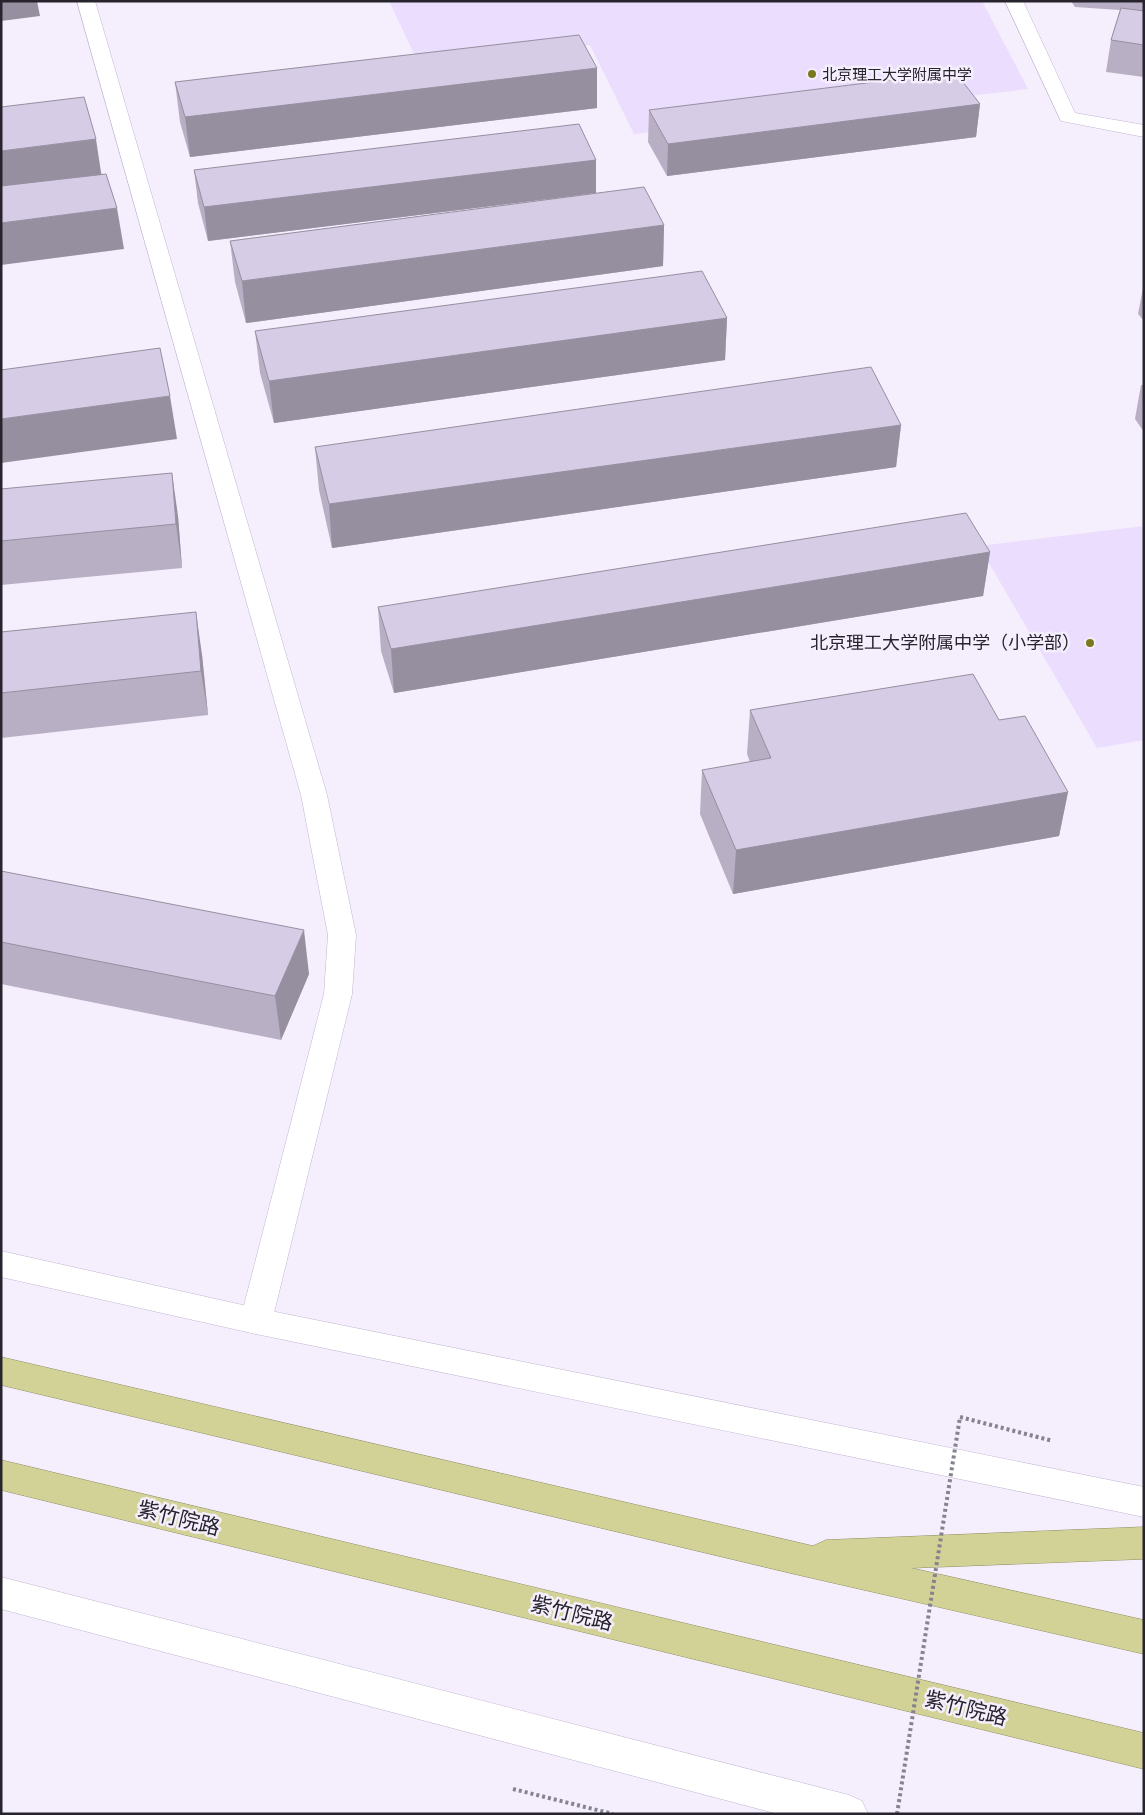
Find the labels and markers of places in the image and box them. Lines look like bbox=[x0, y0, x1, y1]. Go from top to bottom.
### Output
place label: 北京理工大学附属中学 bbox=[822, 65, 972, 84]
marker: 北京理工大学附属中学 bbox=[806, 68, 818, 80]
place label: 北京理工大学附属中学（小学部） bbox=[810, 632, 1080, 654]
marker: 北京理工大学附属中学（小学部） bbox=[1084, 637, 1096, 649]

